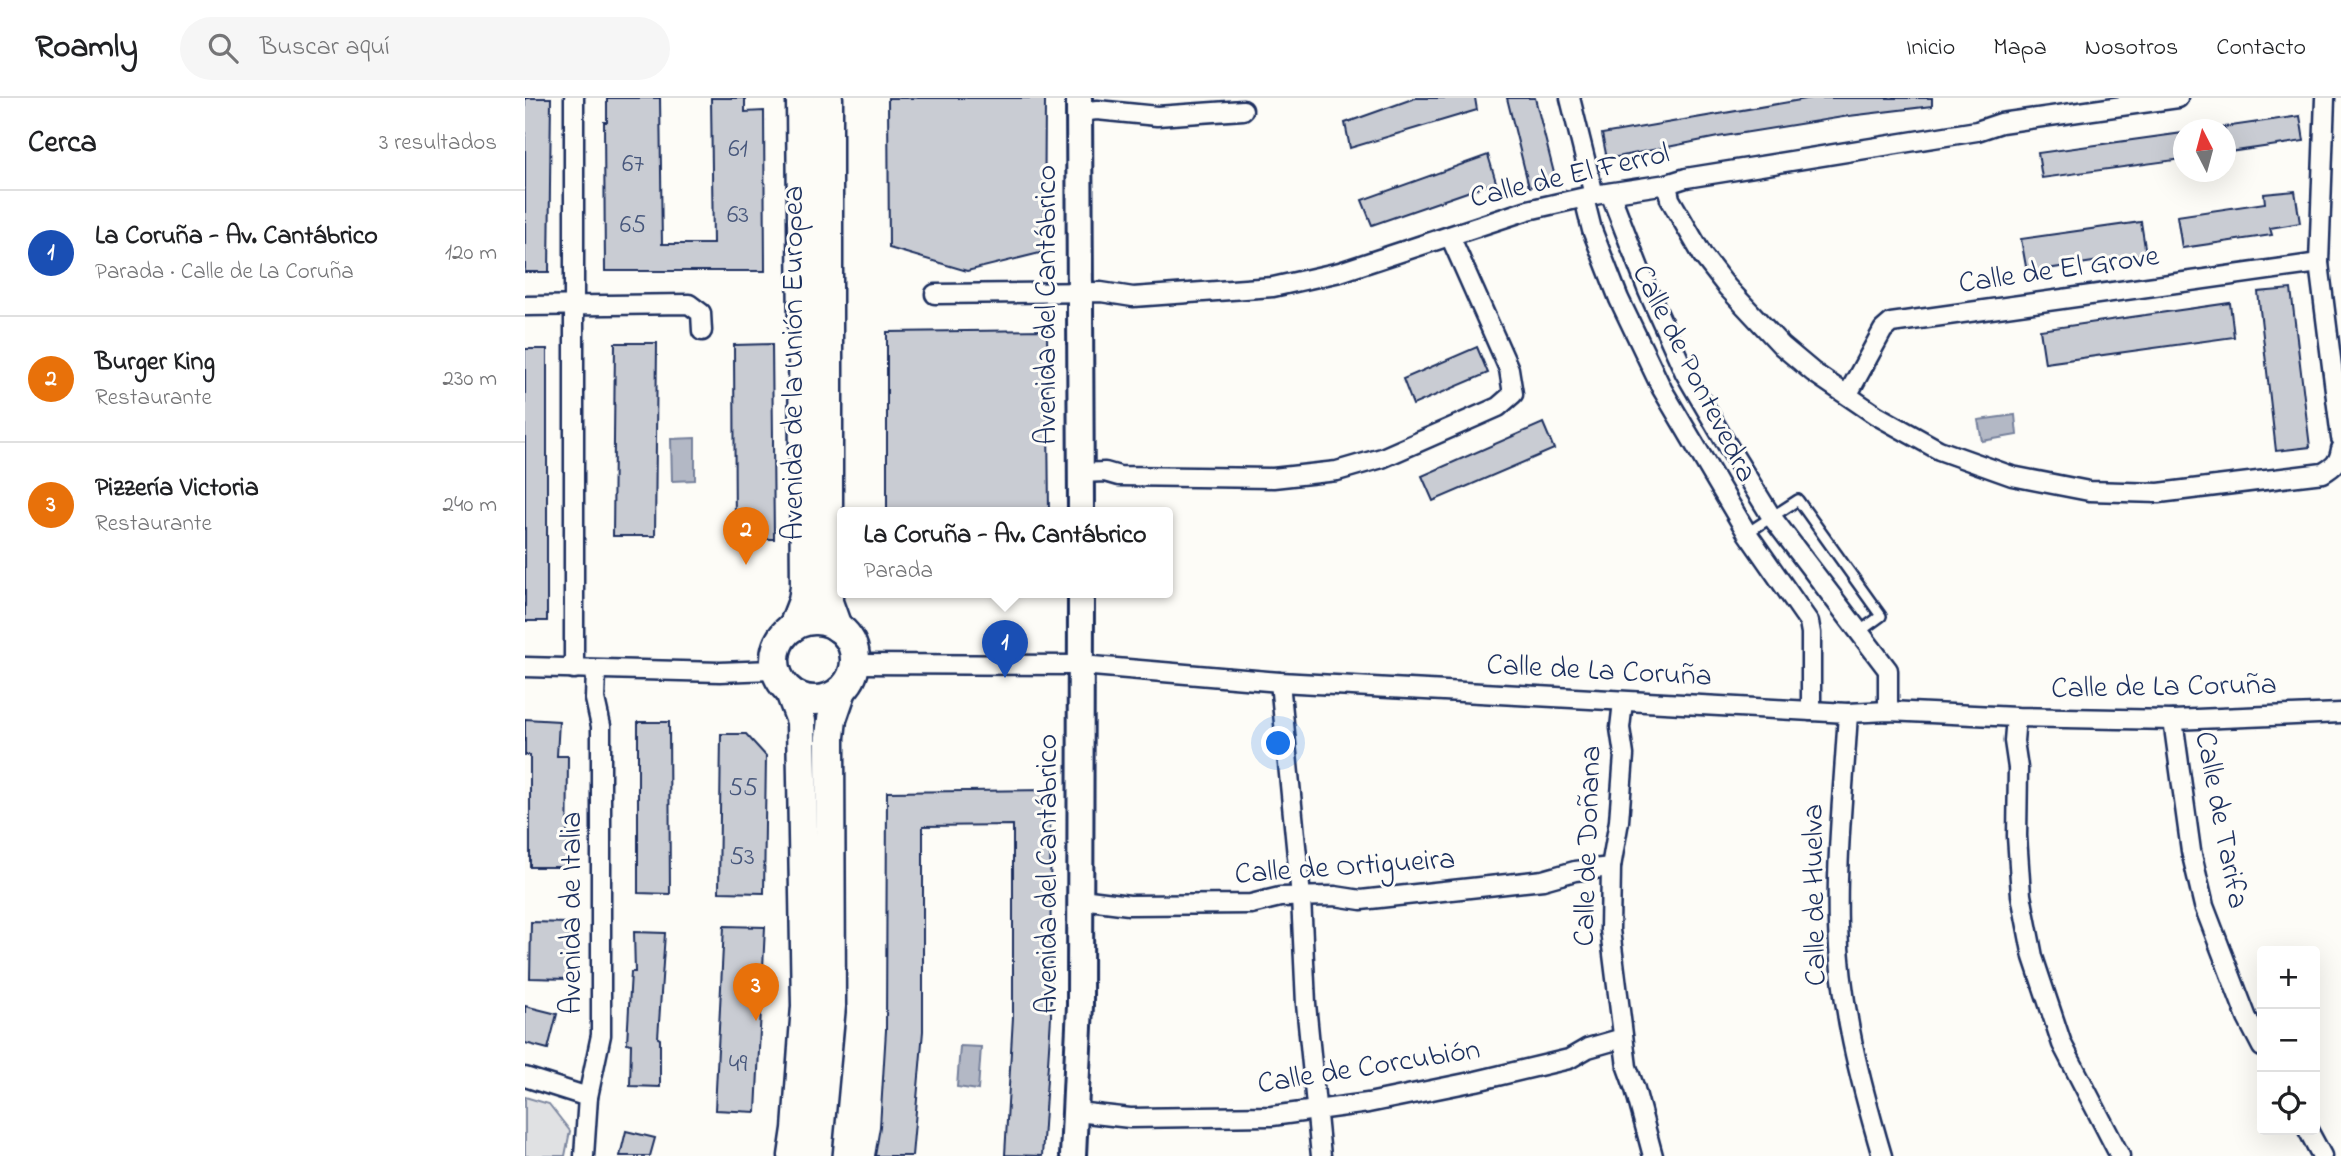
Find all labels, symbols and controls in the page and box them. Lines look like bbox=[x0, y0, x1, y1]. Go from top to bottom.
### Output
search box bbox=[180, 17, 670, 80]
text: Roamly bbox=[35, 24, 138, 72]
icon: search bbox=[204, 29, 242, 67]
text: Buscar aquí bbox=[260, 29, 390, 67]
text: Inicio bbox=[1906, 31, 1955, 66]
text: Mapa bbox=[1993, 31, 2047, 66]
text: Nosotros bbox=[2085, 31, 2178, 66]
text: Contacto bbox=[2216, 31, 2306, 66]
north arrow bbox=[2173, 119, 2236, 182]
text: Cerca bbox=[28, 122, 97, 166]
text: 3 resultados bbox=[379, 127, 497, 160]
house number: 61 bbox=[728, 131, 748, 169]
street label: Calle de El Ferrol bbox=[1466, 133, 1674, 221]
house number: 67 bbox=[622, 146, 644, 184]
street label: Avenida del Cantábrico bbox=[1026, 165, 1070, 445]
street label: Avenida de la Unión Europea bbox=[773, 186, 817, 540]
house number: 63 bbox=[727, 197, 749, 235]
house number: 65 bbox=[620, 207, 646, 245]
text: La Coruña - Av. Cantábrico bbox=[95, 218, 378, 256]
street label: Calle de El Grove bbox=[1956, 235, 2163, 307]
text: 1 bbox=[47, 237, 55, 270]
text: 120 m bbox=[445, 237, 497, 270]
text: Parada · Calle de La Coruña bbox=[95, 256, 354, 289]
street label: Calle de Pontevedra bbox=[1619, 257, 1767, 491]
text: Burger King bbox=[95, 344, 215, 382]
text: 2 bbox=[45, 363, 57, 396]
text: 230 m bbox=[443, 363, 497, 396]
text: Restaurante bbox=[95, 382, 212, 415]
text: Pizzería Victoria bbox=[95, 470, 259, 508]
text: 3 bbox=[46, 489, 56, 522]
text: 240 m bbox=[443, 489, 497, 522]
pin: 2 bbox=[723, 507, 769, 565]
popup bbox=[837, 507, 1173, 598]
text: Restaurante bbox=[95, 508, 212, 541]
text: La Coruña - Av. Cantábrico bbox=[864, 517, 1146, 555]
text: Parada bbox=[864, 555, 933, 588]
pin: 1 bbox=[982, 620, 1028, 678]
street label: Calle de La Coruña bbox=[1485, 644, 1713, 700]
street label: Calle de La Coruña bbox=[2051, 664, 2277, 712]
your location bbox=[1261, 726, 1295, 760]
street label: Calle de Tarifa bbox=[2181, 728, 2259, 912]
street label: Avenida del Cantábrico bbox=[1027, 734, 1071, 1014]
street label: Calle de Doñana bbox=[1564, 745, 1614, 947]
house number: 55 bbox=[728, 770, 758, 808]
street label: Calle de Huelva bbox=[1792, 804, 1840, 986]
street label: Avenida de Italia bbox=[551, 812, 595, 1014]
street label: Calle de Ortigueira bbox=[1233, 838, 1457, 898]
house number: 53 bbox=[729, 839, 755, 877]
map controls bbox=[2257, 946, 2320, 1135]
button: + bbox=[2257, 946, 2320, 1009]
pin: 3 bbox=[733, 963, 779, 1021]
button: − bbox=[2257, 1009, 2320, 1072]
street label: Calle de Corcubión bbox=[1254, 1029, 1484, 1107]
house number: 49 bbox=[729, 1046, 747, 1084]
button: locate bbox=[2257, 1072, 2320, 1135]

